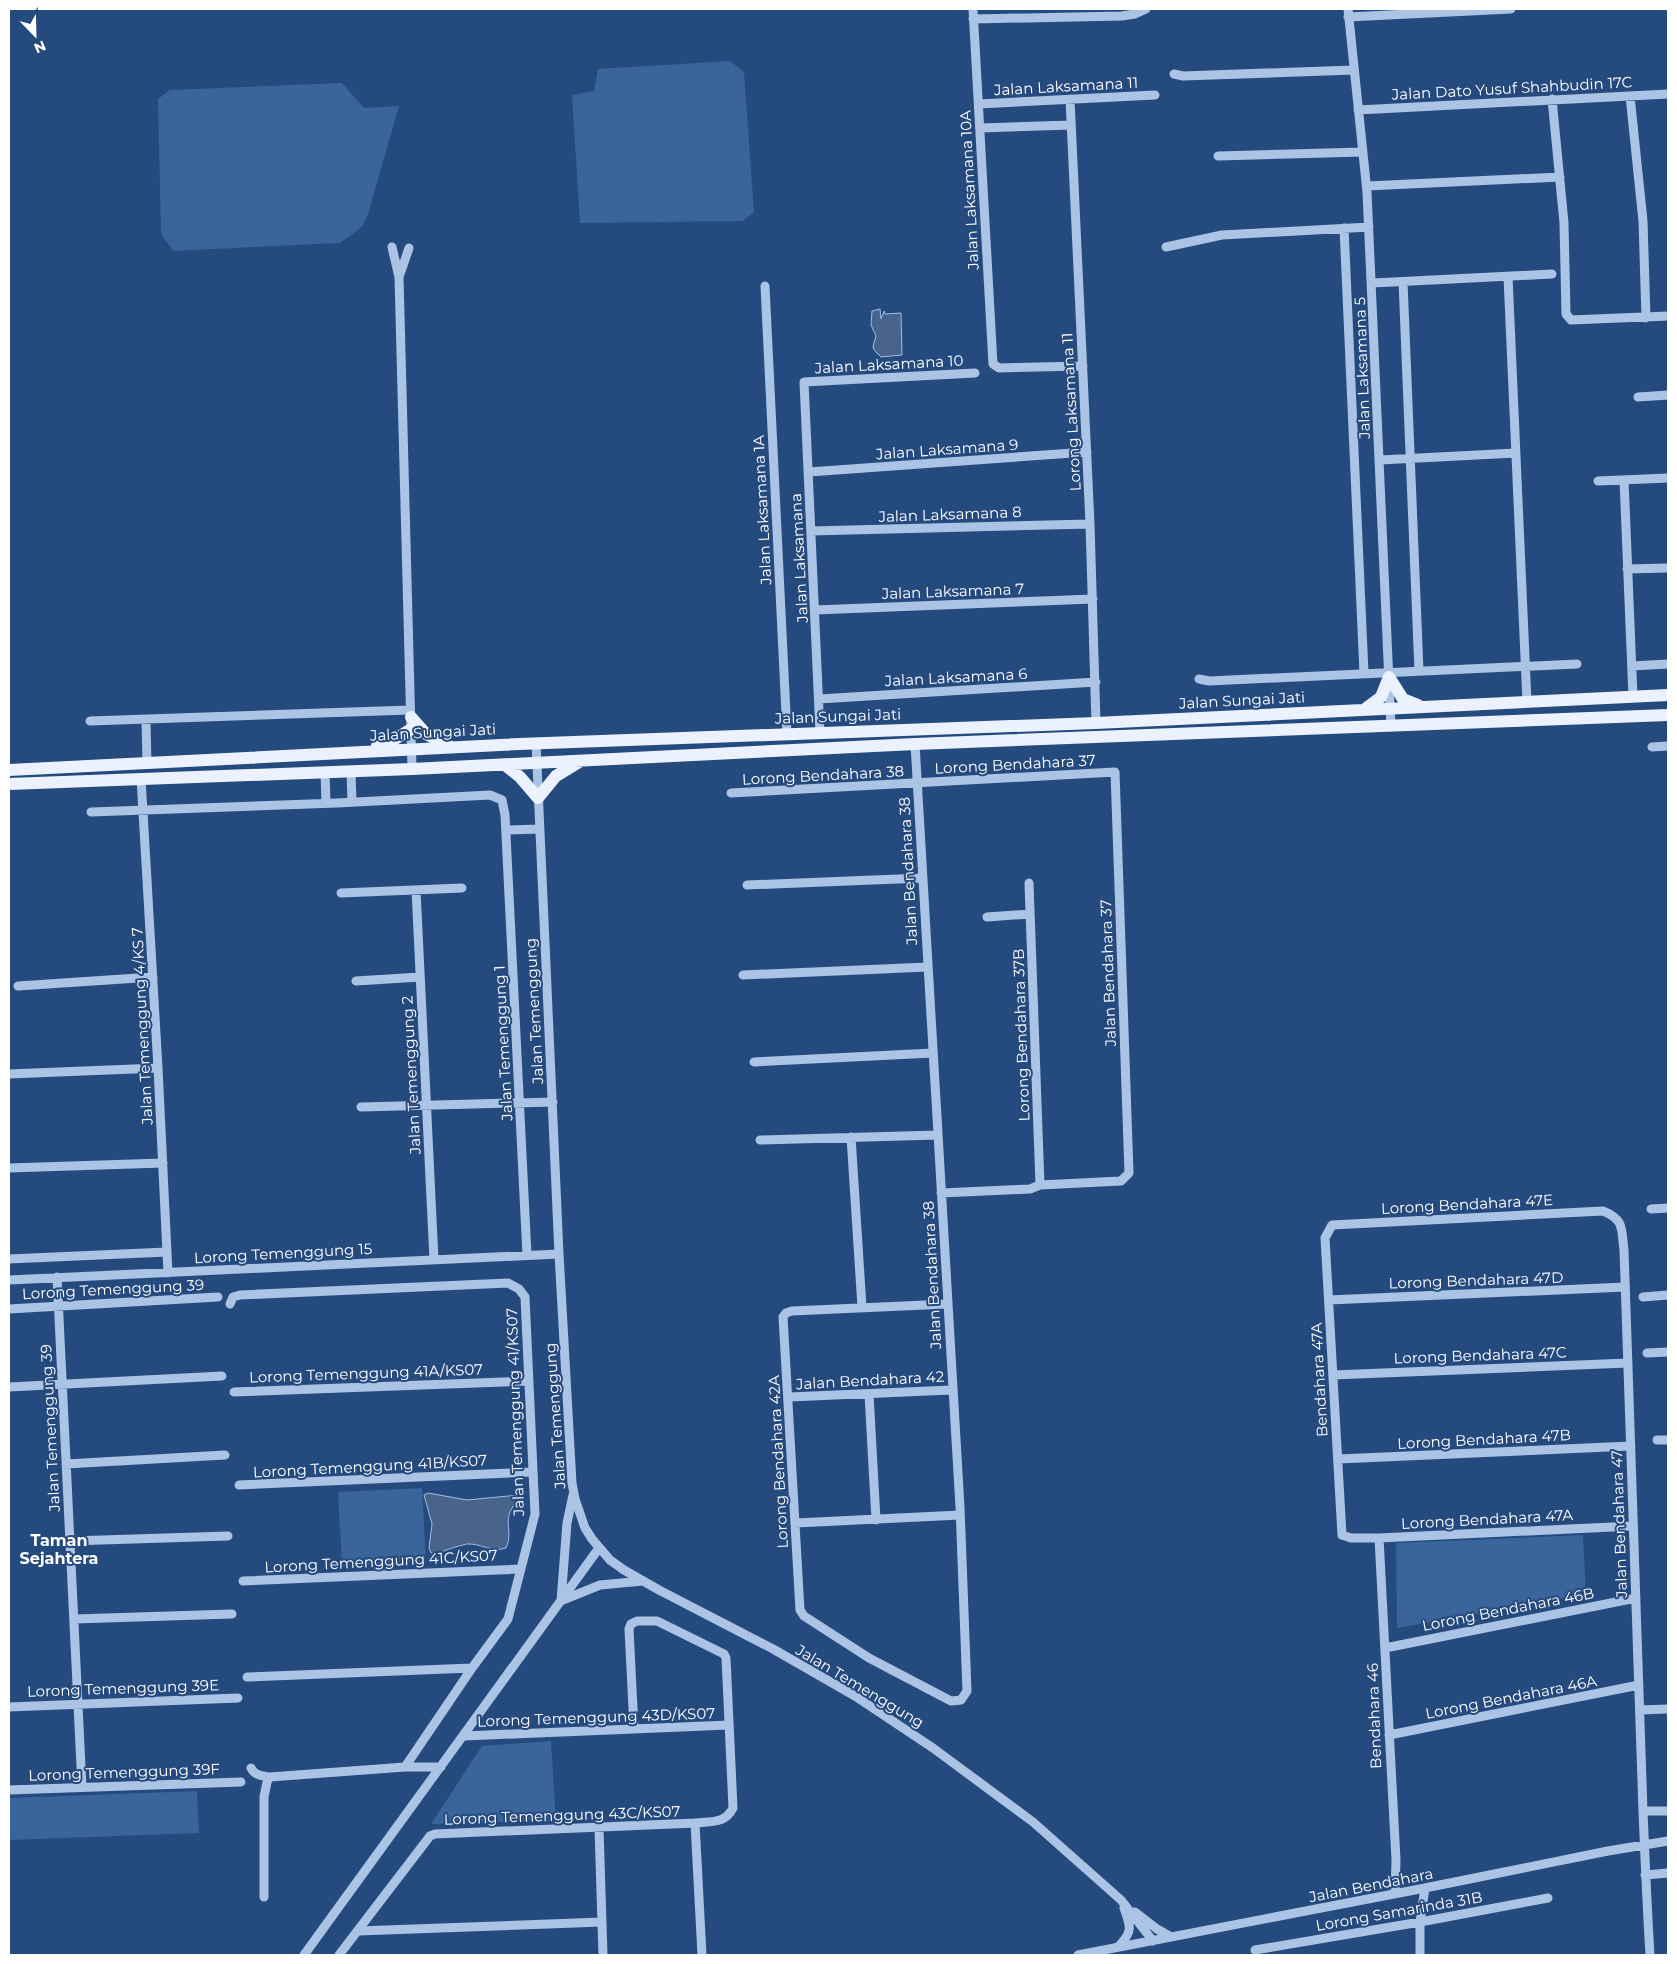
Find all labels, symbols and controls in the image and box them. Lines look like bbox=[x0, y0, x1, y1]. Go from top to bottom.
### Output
north arrow bbox=[10, 10, 60, 60]
text: N bbox=[31, 36, 49, 57]
street label: Jalan Dato Yusuf Shahbudin 17C bbox=[1390, 72, 1633, 104]
street label: Jalan Laksamana 11 bbox=[992, 73, 1139, 99]
street label: Jalan Laksamana 10A bbox=[955, 110, 983, 271]
street label: Jalan Laksamana 5 bbox=[1350, 297, 1374, 440]
street label: Lorong Laksamana 11 bbox=[1057, 332, 1085, 492]
street label: Jalan Laksamana 10 bbox=[813, 351, 964, 377]
street label: Jalan Laksamana 1A bbox=[749, 434, 775, 586]
street label: Jalan Laksamana 9 bbox=[874, 435, 1019, 464]
street label: Jalan Laksamana bbox=[786, 493, 812, 624]
street label: Jalan Laksamana 8 bbox=[877, 502, 1022, 526]
street label: Jalan Laksamana 7 bbox=[880, 579, 1025, 603]
street label: Jalan Laksamana 6 bbox=[883, 664, 1028, 690]
street label: Jalan Sungai Jati bbox=[1177, 687, 1306, 713]
street label: Jalan Sungai Jati bbox=[774, 704, 901, 728]
street label: Jalan Sungai Jati bbox=[368, 719, 497, 745]
street label: Lorong Bendahara 37 bbox=[934, 750, 1096, 778]
street label: Lorong Bendahara 38 bbox=[741, 761, 905, 789]
street label: Jalan Bendahara 38 bbox=[895, 797, 921, 946]
street label: Jalan Bendahara 37 bbox=[1096, 899, 1120, 1048]
street label: Jalan Temenggung 4/KS 7 bbox=[127, 926, 157, 1126]
street label: Jalan Temenggung bbox=[521, 937, 547, 1086]
street label: Lorong Bendahara 37B bbox=[1008, 948, 1034, 1122]
street label: Jalan Temenggung 1 bbox=[489, 965, 517, 1122]
street label: Jalan Temenggung 2 bbox=[397, 995, 425, 1156]
street label: Lorong Bendahara 47E bbox=[1380, 1190, 1554, 1218]
street label: Jalan Bendahara 38 bbox=[919, 1201, 945, 1350]
street label: Lorong Temenggung 15 bbox=[193, 1239, 373, 1267]
street label: Lorong Bendahara 47D bbox=[1388, 1267, 1564, 1293]
street label: Lorong Temenggung 39 bbox=[22, 1275, 204, 1303]
street label: Jalan Temenggung 41/KS07 bbox=[502, 1307, 528, 1518]
street label: Bendahara 47A bbox=[1307, 1322, 1331, 1438]
street label: Jalan Temenggung bbox=[540, 1342, 570, 1491]
street label: Lorong Bendahara 47C bbox=[1393, 1342, 1567, 1368]
street label: Jalan Temenggung 39 bbox=[36, 1344, 64, 1513]
street label: Lorong Temenggung 41A/KS07 bbox=[249, 1359, 483, 1387]
street label: Jalan Bendahara 42 bbox=[794, 1367, 945, 1393]
street label: Lorong Bendahara 42A bbox=[764, 1375, 792, 1549]
street label: Lorong Bendahara 47B bbox=[1397, 1425, 1571, 1453]
street label: Lorong Temenggung 41B/KS07 bbox=[253, 1450, 488, 1482]
street label: Jalan Bendahara 47 bbox=[1607, 1450, 1631, 1599]
street label: Lorong Bendahara 47A bbox=[1401, 1505, 1574, 1533]
district label: Taman Sejahtera bbox=[20, 1531, 98, 1568]
street label: Lorong Temenggung 41C/KS07 bbox=[264, 1545, 498, 1577]
street label: Lorong Bendahara 46B bbox=[1420, 1583, 1596, 1635]
street label: Jalan Temenggung bbox=[792, 1640, 928, 1732]
street label: Bendahara 46 bbox=[1363, 1663, 1385, 1769]
street label: Lorong Bendahara 46A bbox=[1424, 1671, 1599, 1723]
street label: Lorong Temenggung 39E bbox=[27, 1675, 219, 1701]
street label: Lorong Temenggung 43D/KS07 bbox=[477, 1703, 716, 1731]
street label: Lorong Temenggung 39F bbox=[28, 1759, 220, 1785]
street label: Lorong Temenggung 43C/KS07 bbox=[443, 1801, 681, 1829]
street label: Jalan Bendahara bbox=[1306, 1864, 1435, 1907]
street label: Lorong Samarinda 31B bbox=[1314, 1887, 1484, 1935]

